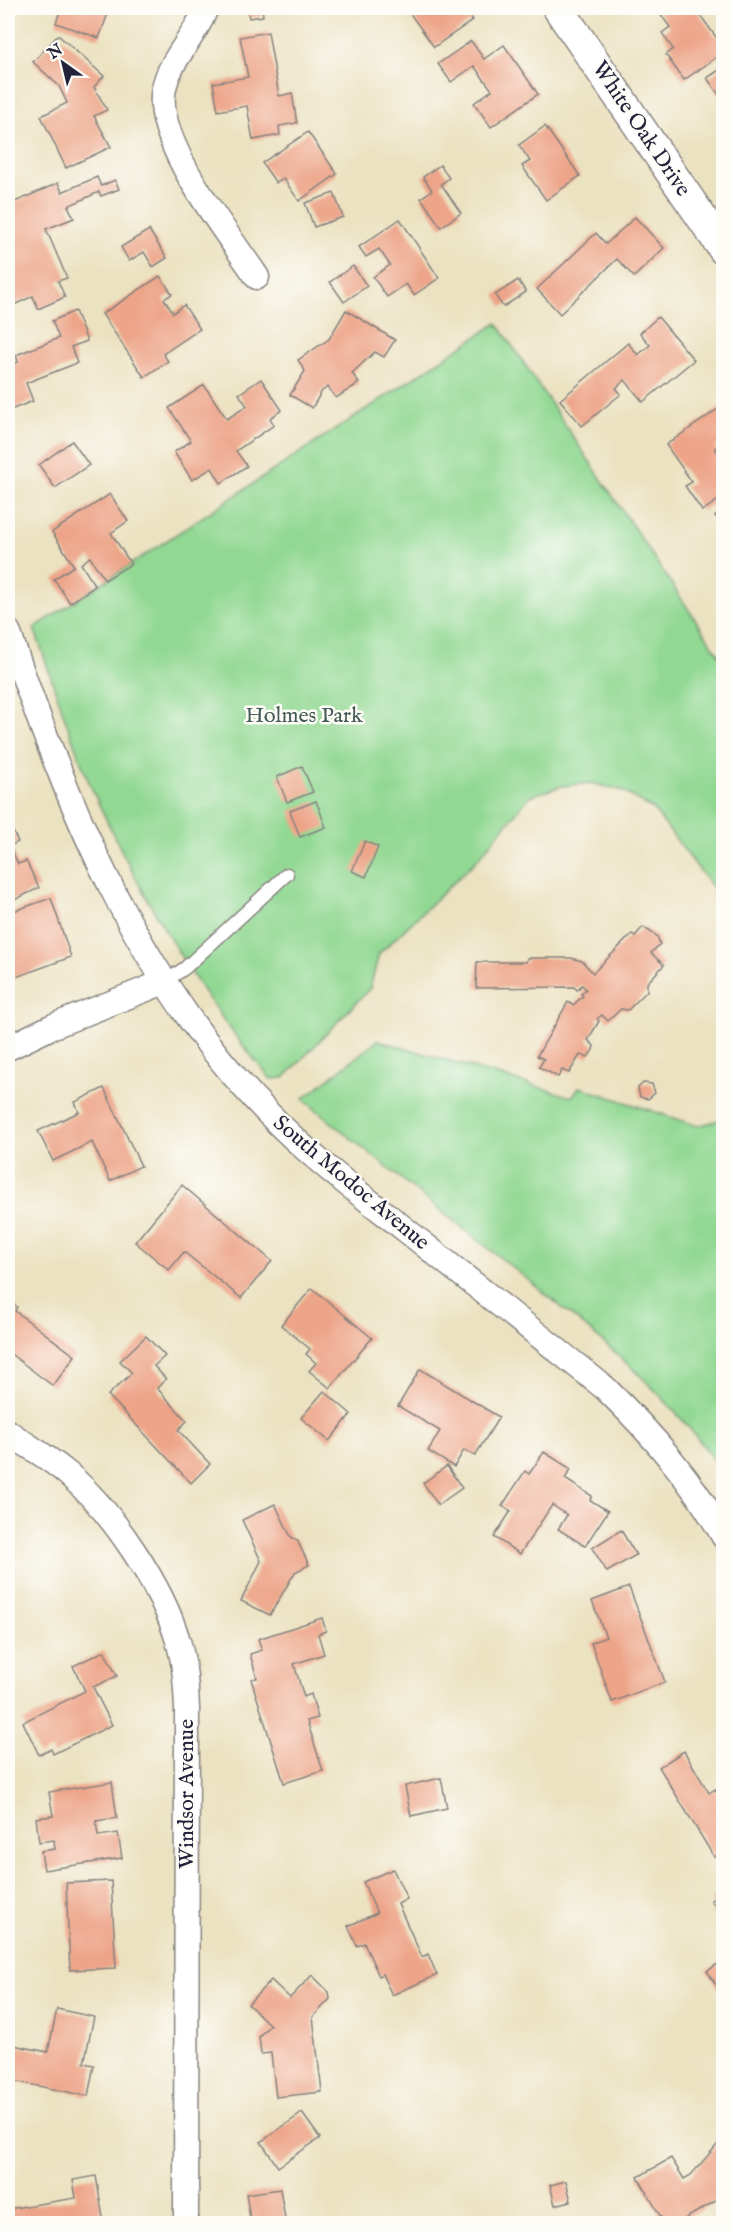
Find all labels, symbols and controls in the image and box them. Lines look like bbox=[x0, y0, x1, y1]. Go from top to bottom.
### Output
north arrow bbox=[33, 33, 93, 93]
text: N bbox=[44, 40, 67, 65]
street label: White Oak Drive bbox=[585, 56, 697, 202]
park label: Holmes Park bbox=[245, 702, 363, 730]
street label: South Modoc Avenue bbox=[267, 1109, 435, 1257]
street label: Windsor Avenue bbox=[173, 1719, 201, 1869]

